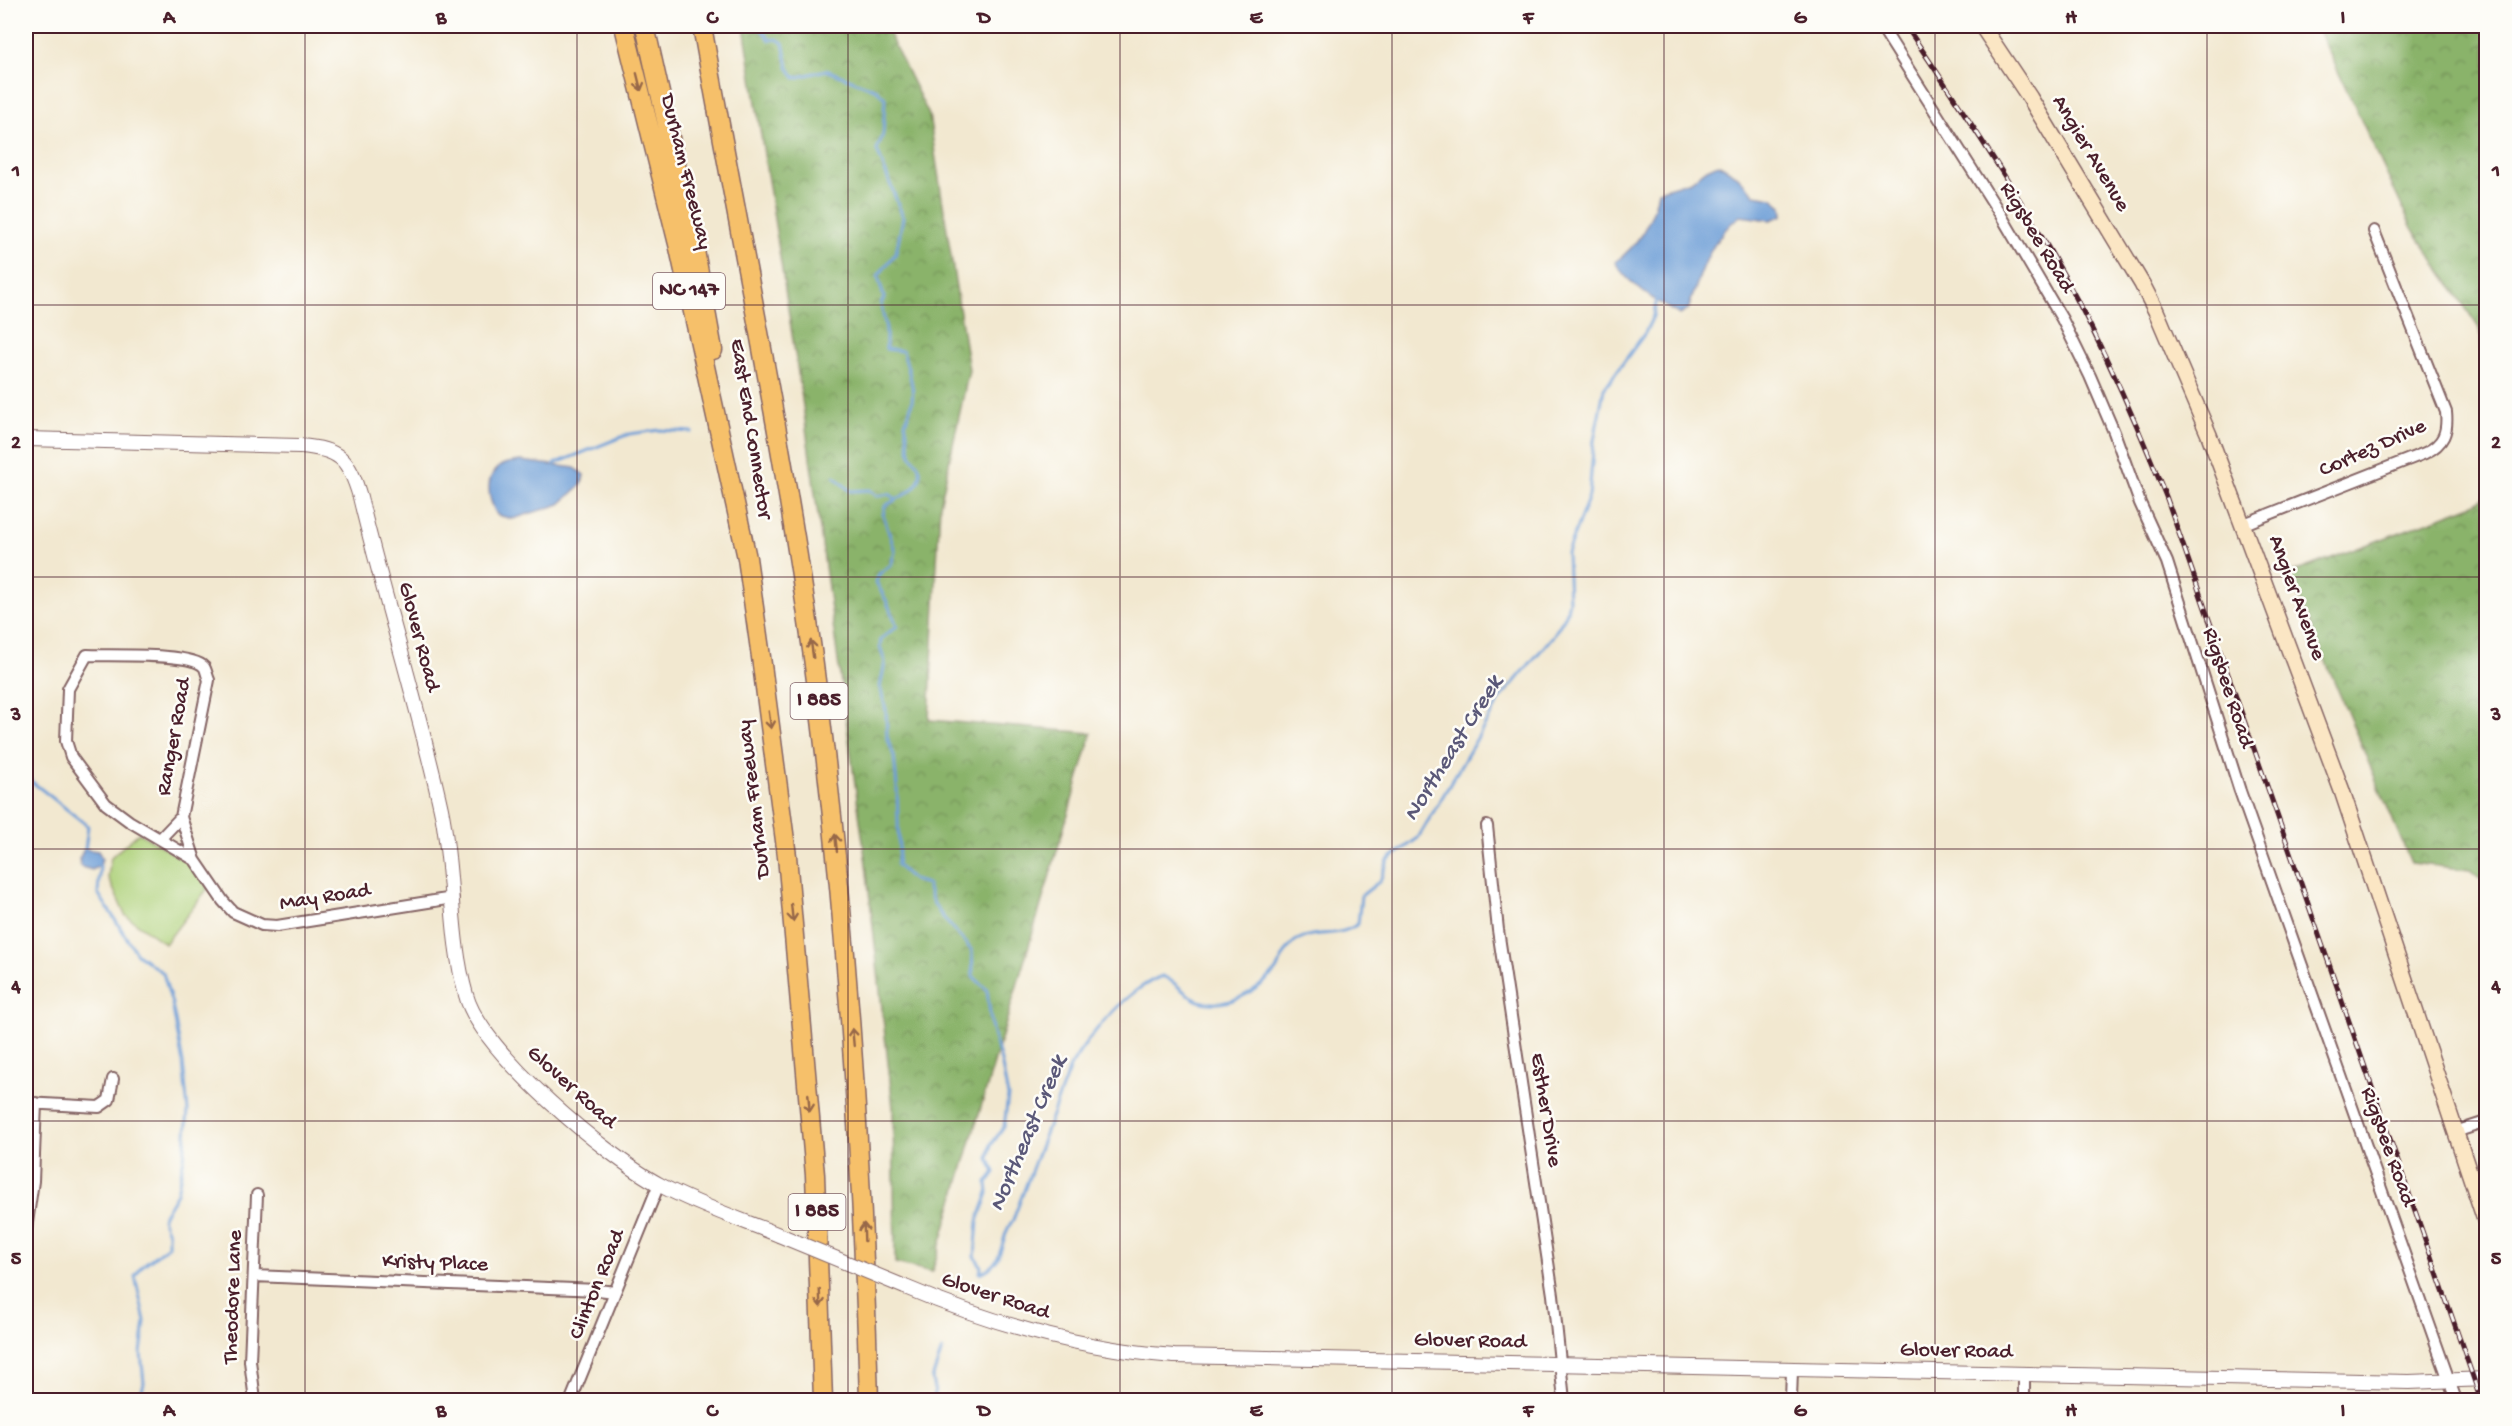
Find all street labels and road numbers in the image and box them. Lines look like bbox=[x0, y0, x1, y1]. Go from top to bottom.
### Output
street label: Durham Freeway bbox=[653, 90, 717, 253]
street label: Angier Avenue bbox=[2045, 91, 2135, 217]
street label: Rigsbee Road bbox=[1993, 178, 2080, 300]
road number: NC 147 bbox=[653, 273, 725, 309]
street label: East End Connector bbox=[723, 337, 777, 523]
street label: Cortez Drive bbox=[2315, 414, 2431, 484]
street label: Angier Avenue bbox=[2261, 532, 2331, 665]
street label: Glover Road bbox=[391, 579, 446, 697]
street label: Rigsbee Road bbox=[2195, 625, 2259, 753]
street label: Ranger Road bbox=[152, 674, 199, 798]
road number: I 885 bbox=[790, 683, 848, 719]
street label: Durham Freeway bbox=[732, 718, 778, 882]
street label: May Road bbox=[278, 878, 374, 918]
street label: Glover Road bbox=[521, 1041, 623, 1137]
street label: Esther Drive bbox=[1523, 1051, 1567, 1169]
street label: Rigsbee Road bbox=[2353, 1084, 2421, 1212]
road number: I 885 bbox=[788, 1194, 846, 1230]
street label: Clinton Road bbox=[564, 1224, 633, 1344]
street label: Theodore Lane bbox=[219, 1229, 249, 1366]
street label: Kristy Place bbox=[382, 1249, 489, 1279]
street label: Glover Road bbox=[938, 1267, 1054, 1327]
street label: Glover Road bbox=[1414, 1328, 1528, 1356]
street label: Glover Road bbox=[1900, 1338, 2014, 1366]

